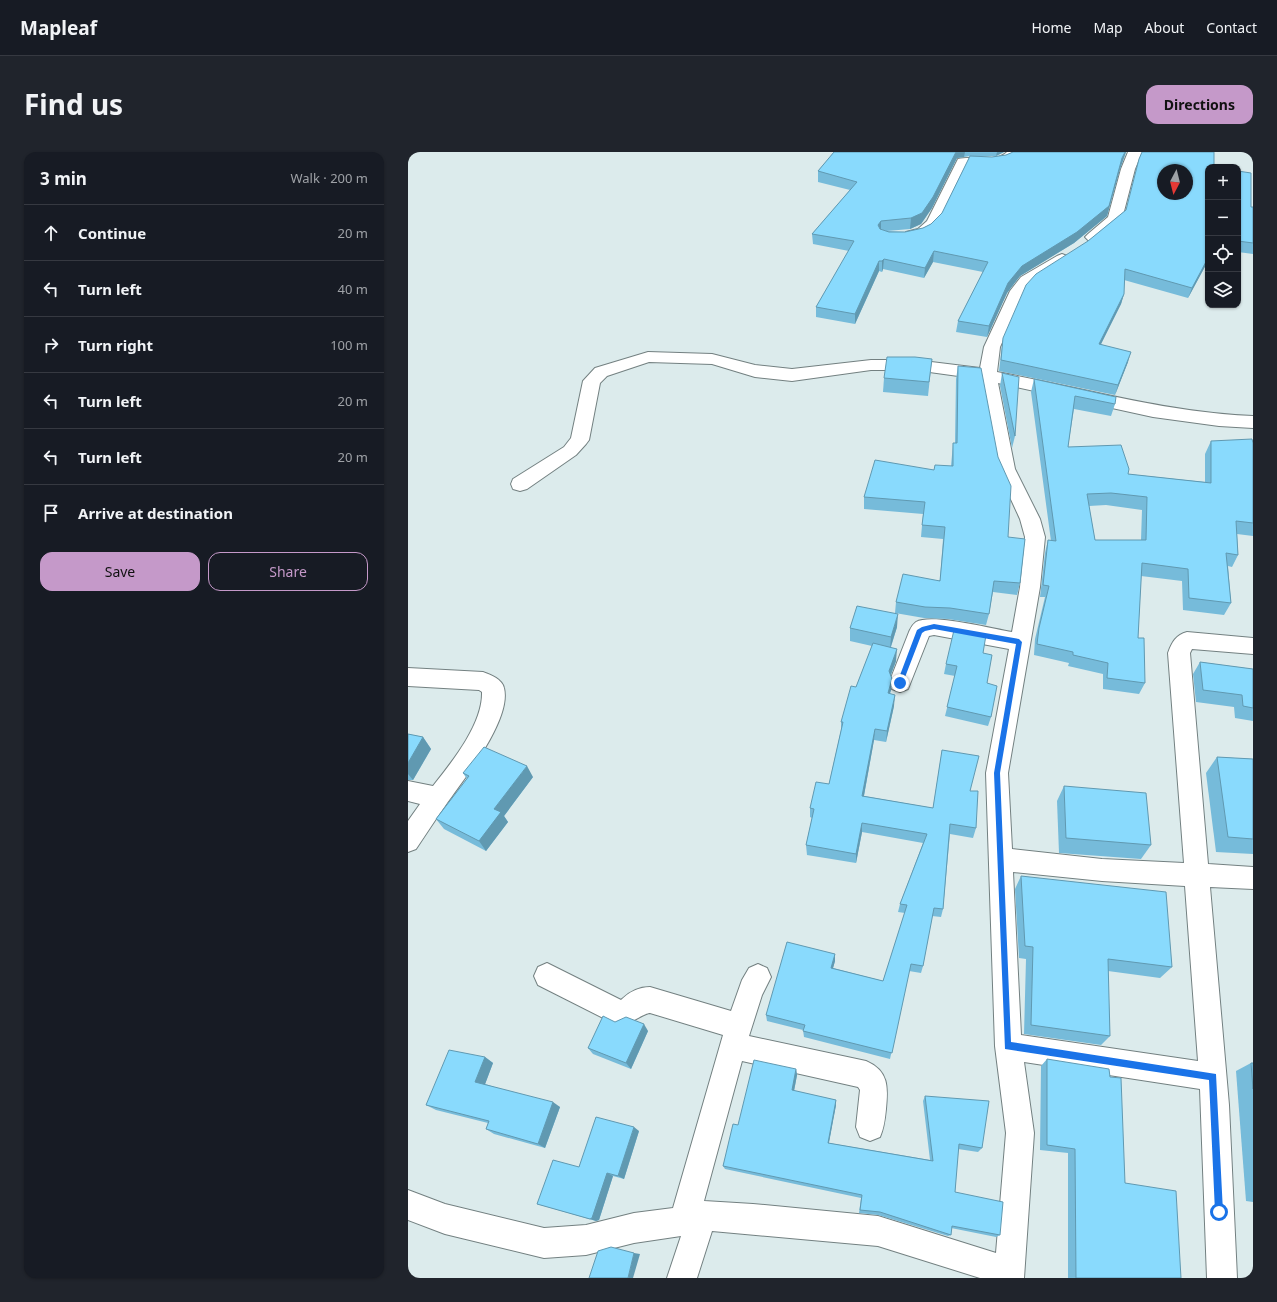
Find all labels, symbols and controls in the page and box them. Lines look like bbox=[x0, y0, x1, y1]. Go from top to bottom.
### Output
text: Mapleaf bbox=[20, 15, 97, 41]
text: Home bbox=[1032, 18, 1071, 37]
text: Map bbox=[1093, 18, 1123, 37]
text: About bbox=[1145, 18, 1184, 37]
text: Contact bbox=[1206, 18, 1257, 37]
text: Find us bbox=[24, 85, 123, 123]
button: Directions bbox=[1146, 85, 1253, 124]
north arrow bbox=[1157, 164, 1193, 200]
map controls bbox=[1205, 164, 1241, 308]
button: + bbox=[1205, 164, 1241, 200]
text: 3 min bbox=[40, 167, 87, 190]
text: Walk · 200 m bbox=[290, 169, 368, 187]
button: − bbox=[1205, 200, 1241, 236]
icon: ahead bbox=[40, 222, 62, 244]
text: Continue bbox=[78, 223, 146, 243]
text: 20 m bbox=[338, 224, 368, 242]
button: locate bbox=[1205, 236, 1241, 272]
button: layers bbox=[1205, 272, 1241, 308]
icon: left bbox=[40, 278, 62, 300]
text: Turn left bbox=[78, 279, 142, 299]
text: 40 m bbox=[338, 280, 368, 298]
icon: right bbox=[40, 334, 62, 356]
text: Turn right bbox=[78, 335, 153, 355]
text: 100 m bbox=[330, 336, 368, 354]
icon: left bbox=[40, 390, 62, 412]
text: Turn left bbox=[78, 391, 142, 411]
text: 20 m bbox=[338, 392, 368, 410]
icon: left bbox=[40, 446, 62, 468]
text: Turn left bbox=[78, 447, 142, 467]
text: 20 m bbox=[338, 448, 368, 466]
icon: arrive bbox=[40, 502, 62, 524]
text: Arrive at destination bbox=[78, 503, 233, 523]
button: Save bbox=[40, 552, 200, 591]
button: Share bbox=[208, 552, 368, 591]
route end bbox=[891, 674, 909, 692]
route start bbox=[1210, 1203, 1228, 1221]

